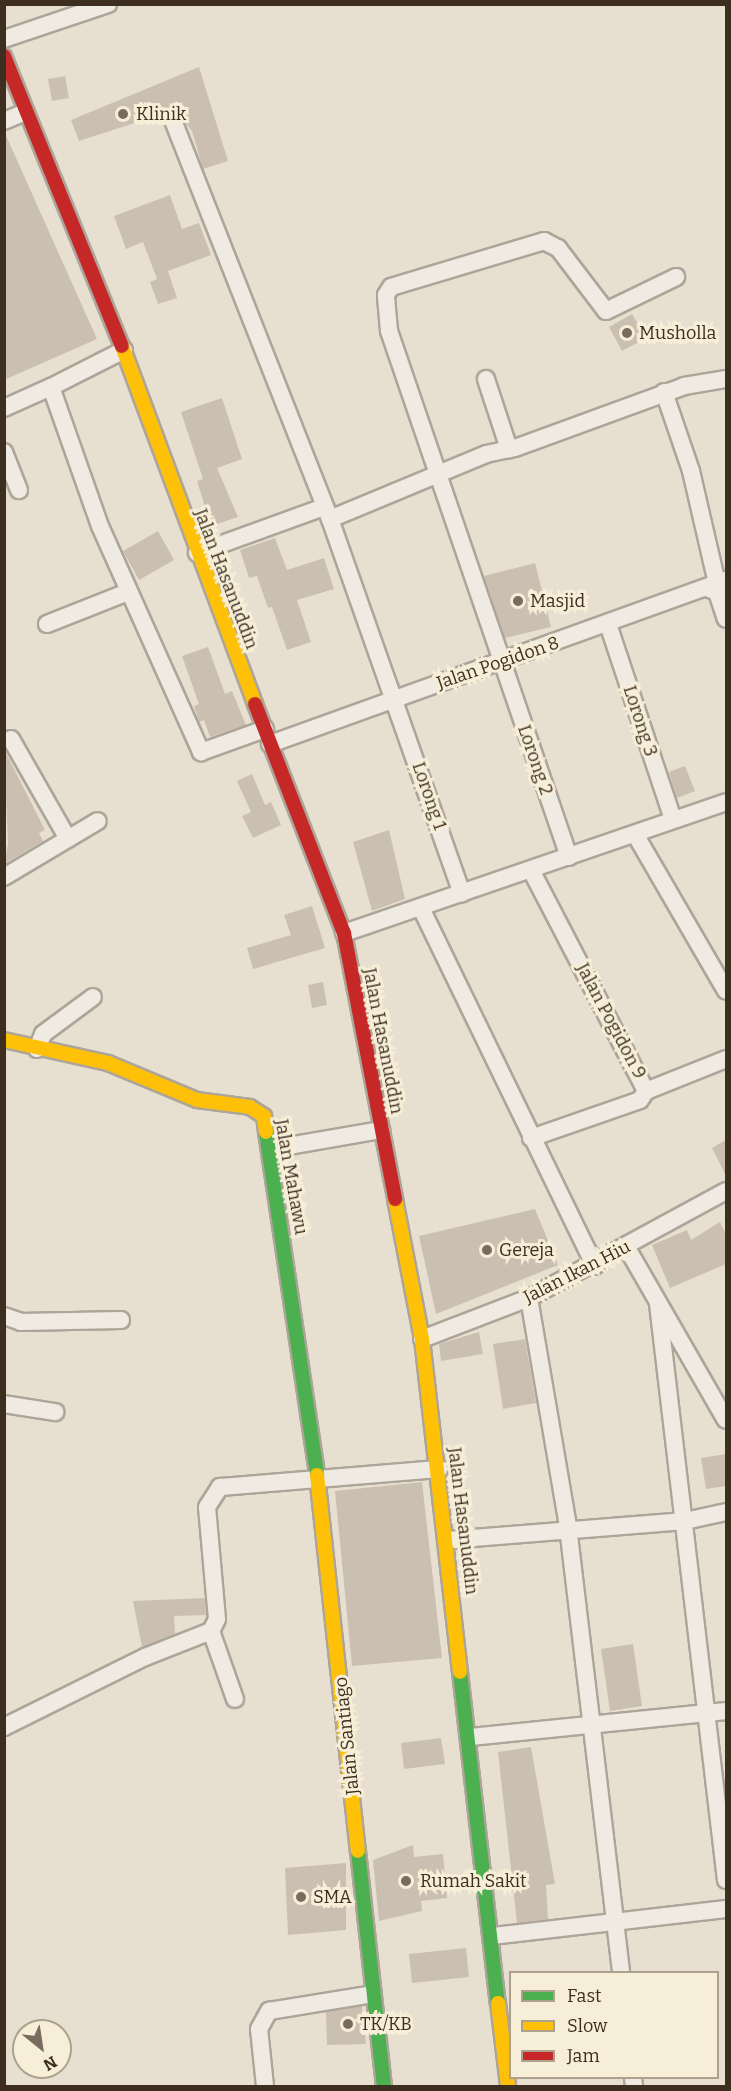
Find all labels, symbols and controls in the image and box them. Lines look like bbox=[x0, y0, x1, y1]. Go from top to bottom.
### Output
place label: Klinik bbox=[136, 103, 186, 125]
marker: Klinik bbox=[114, 105, 132, 123]
place label: Musholla bbox=[639, 322, 716, 344]
marker: Musholla bbox=[620, 326, 634, 340]
street label: Jalan Hasanuddin bbox=[189, 506, 263, 652]
place label: Masjid bbox=[530, 590, 585, 612]
marker: Masjid bbox=[511, 594, 525, 608]
street label: Jalan Pogidon 8 bbox=[434, 632, 562, 694]
street label: Lorong 3 bbox=[618, 683, 662, 759]
street label: Lorong 2 bbox=[513, 722, 557, 798]
street label: Lorong 1 bbox=[407, 759, 451, 833]
street label: Jalan Pogidon 9 bbox=[571, 960, 651, 1082]
street label: Jalan Hasanuddin bbox=[358, 966, 408, 1116]
street label: Jalan Mahawu bbox=[270, 1118, 312, 1236]
street label: Jalan Ikan Hiu bbox=[520, 1236, 634, 1308]
place label: Gereja bbox=[499, 1239, 554, 1261]
marker: Gereja bbox=[480, 1243, 494, 1257]
street label: Jalan Hasanuddin bbox=[443, 1446, 483, 1596]
street label: Jalan Santiago bbox=[330, 1676, 364, 1796]
place label: Rumah Sakit bbox=[420, 1870, 527, 1892]
marker: Rumah Sakit bbox=[397, 1872, 415, 1890]
place label: SMA bbox=[313, 1886, 352, 1908]
marker: SMA bbox=[294, 1890, 308, 1904]
legend bbox=[509, 1971, 719, 2079]
text: Fast bbox=[567, 1985, 602, 2007]
place label: TK/KB bbox=[360, 2013, 412, 2035]
text: Slow bbox=[567, 2015, 607, 2037]
marker: TK/KB bbox=[341, 2017, 355, 2031]
north arrow bbox=[12, 2019, 72, 2079]
text: Jam bbox=[567, 2045, 600, 2067]
text: N bbox=[40, 2052, 60, 2075]

